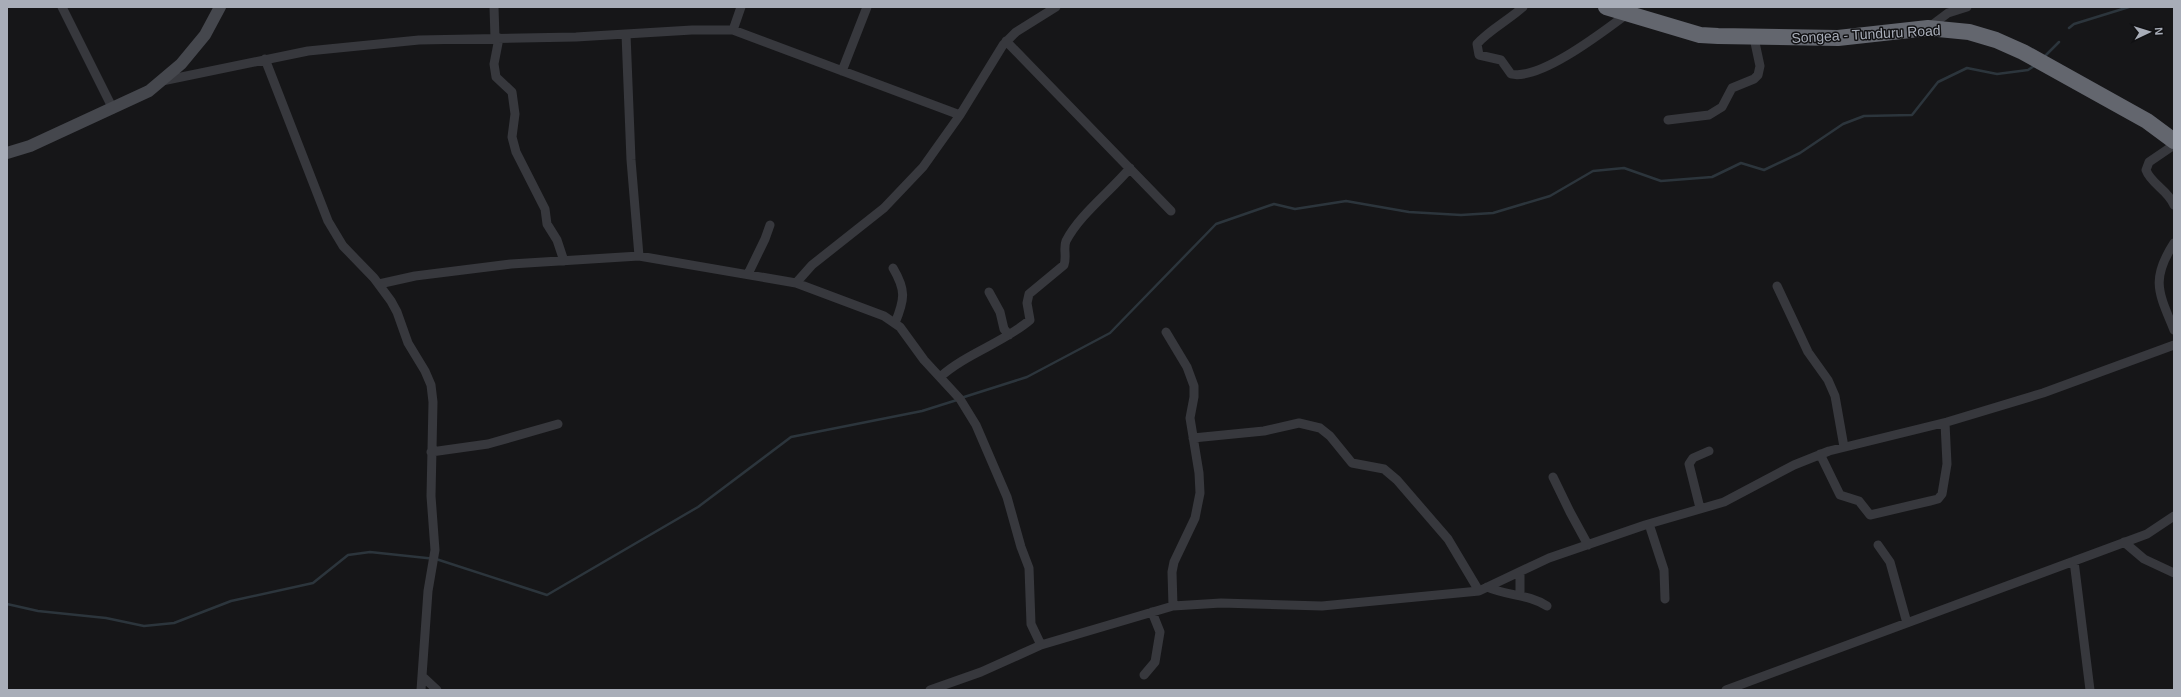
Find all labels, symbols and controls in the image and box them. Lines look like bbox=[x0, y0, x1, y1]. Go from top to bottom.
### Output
north arrow bbox=[2129, 12, 2169, 52]
street label: Songea - Tunduru Road bbox=[1791, 22, 1941, 46]
text: N bbox=[2153, 27, 2165, 36]

